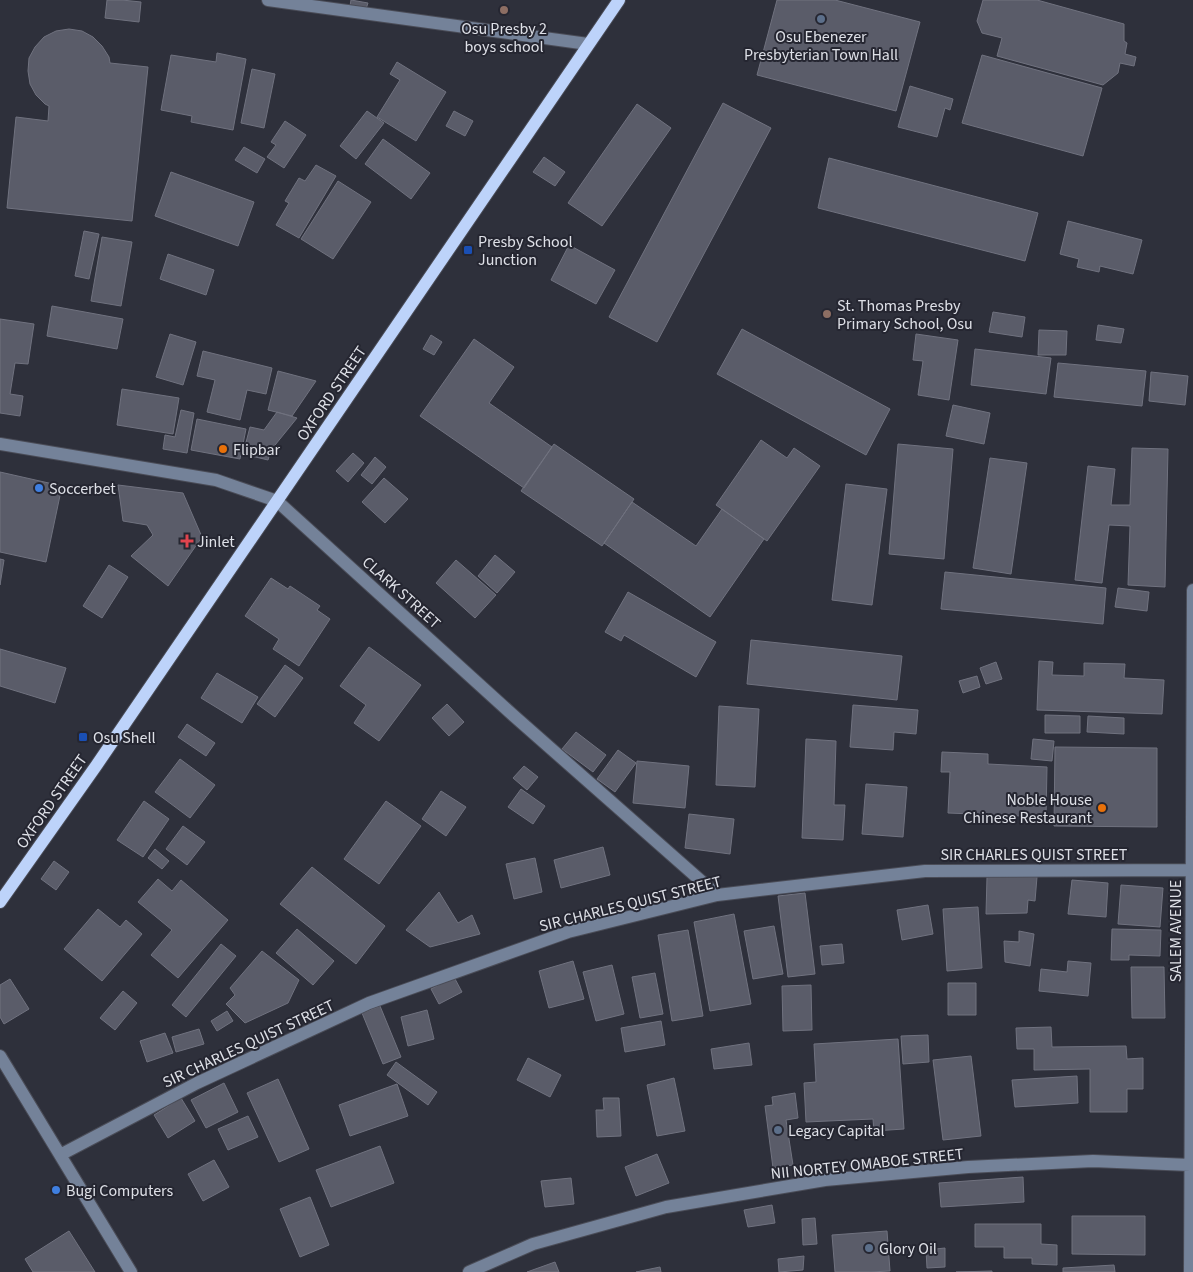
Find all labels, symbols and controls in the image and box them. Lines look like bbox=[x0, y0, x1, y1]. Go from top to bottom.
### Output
marker: Osu Presby 2 boys school bbox=[498, 4, 510, 16]
marker: Osu Ebenezer Presbyterian Town Hall bbox=[815, 13, 827, 25]
place label: Osu Presby 2 boys school bbox=[461, 18, 547, 58]
place label: Osu Ebenezer Presbyterian Town Hall bbox=[744, 26, 898, 66]
place label: Presby School Junction bbox=[478, 231, 573, 271]
marker: Presby School Junction bbox=[462, 244, 474, 256]
place label: St. Thomas Presby Primary School, Osu bbox=[837, 295, 973, 335]
marker: St. Thomas Presby Primary School, Osu bbox=[821, 308, 833, 320]
street label: OXFORD STREET bbox=[292, 341, 372, 445]
place label: Flipbar bbox=[233, 439, 280, 461]
marker: Flipbar bbox=[217, 443, 229, 455]
place label: Soccerbet bbox=[49, 478, 116, 500]
marker: Soccerbet bbox=[33, 482, 45, 494]
place label: Jinlet bbox=[197, 531, 235, 553]
marker: Jinlet bbox=[181, 535, 193, 547]
street label: CLARK STREET bbox=[357, 552, 446, 634]
place label: Osu Shell bbox=[93, 727, 156, 749]
marker: Osu Shell bbox=[77, 731, 89, 743]
street label: OXFORD STREET bbox=[11, 750, 93, 853]
place label: Noble House Chinese Restaurant bbox=[963, 789, 1093, 829]
marker: Noble House Chinese Restaurant bbox=[1096, 802, 1108, 814]
street label: SIR CHARLES QUIST STREET bbox=[941, 844, 1128, 866]
street label: SIR CHARLES QUIST STREET bbox=[537, 871, 724, 937]
street label: SALEM AVENUE bbox=[1165, 880, 1187, 982]
street label: SIR CHARLES QUIST STREET bbox=[159, 994, 338, 1093]
place label: Legacy Capital bbox=[788, 1120, 885, 1142]
marker: Legacy Capital bbox=[772, 1124, 784, 1136]
street label: NII NORTEY OMABOE STREET bbox=[770, 1143, 965, 1185]
place label: Bugi Computers bbox=[66, 1180, 174, 1202]
marker: Bugi Computers bbox=[50, 1184, 62, 1196]
place label: Glory Oil bbox=[879, 1238, 937, 1260]
marker: Glory Oil bbox=[863, 1242, 875, 1254]

